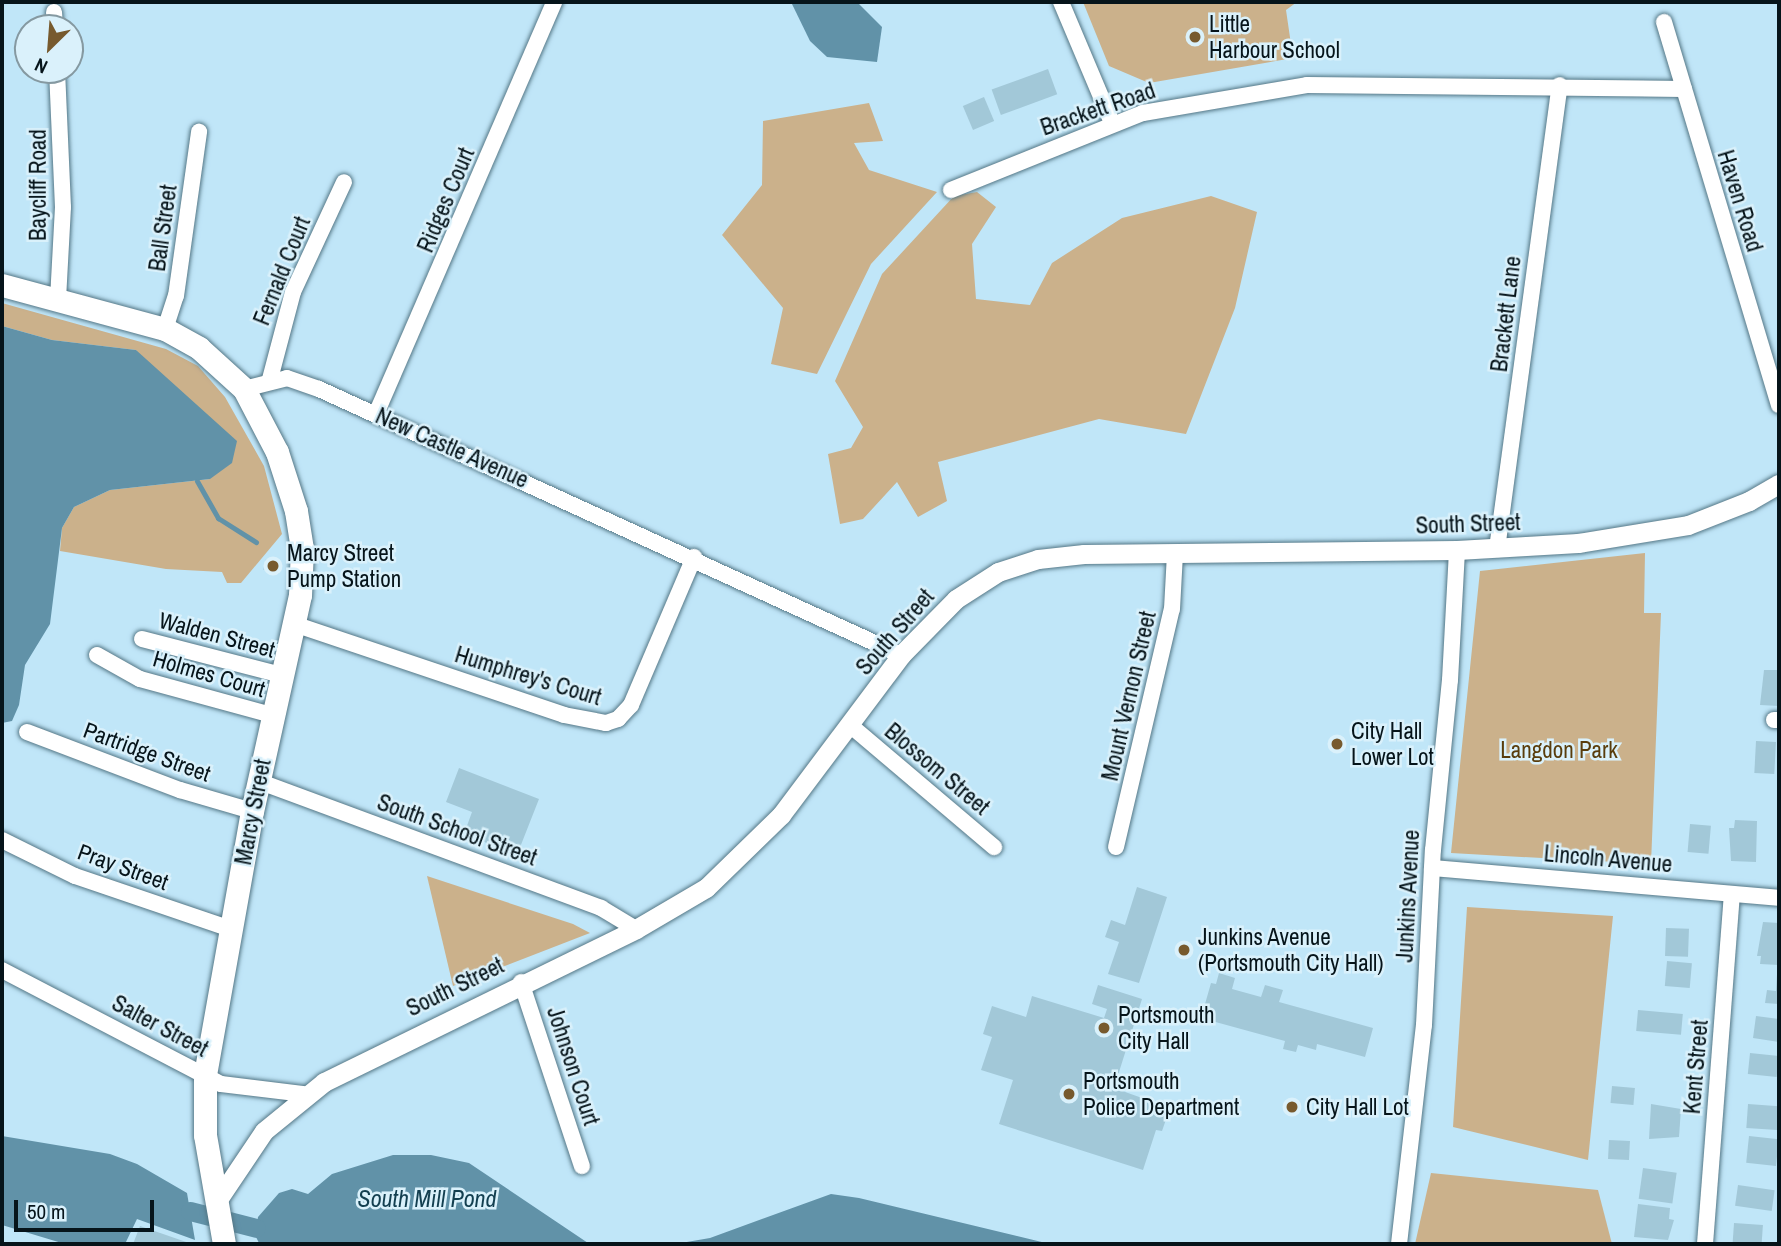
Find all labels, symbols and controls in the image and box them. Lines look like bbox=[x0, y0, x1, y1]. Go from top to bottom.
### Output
place label: Little Harbour School bbox=[1209, 10, 1340, 64]
north arrow bbox=[14, 14, 84, 84]
marker: Little Harbour School bbox=[1187, 29, 1203, 45]
text: N bbox=[30, 52, 52, 80]
street label: Brackett Road bbox=[1037, 76, 1159, 142]
street label: Baycliff Road bbox=[24, 129, 52, 241]
street label: Ridges Court bbox=[412, 143, 480, 257]
street label: Haven Road bbox=[1711, 147, 1769, 255]
street label: Ball Street bbox=[143, 183, 183, 273]
street label: Fernald Court bbox=[248, 213, 316, 329]
street label: Brackett Lane bbox=[1485, 255, 1527, 373]
street label: New Castle Avenue bbox=[371, 402, 533, 494]
street label: South Street bbox=[1415, 508, 1521, 540]
place label: Marcy Street Pump Station bbox=[287, 539, 401, 593]
marker: Marcy Street Pump Station bbox=[265, 558, 281, 574]
street label: South Street bbox=[850, 583, 940, 681]
street label: Walden Street bbox=[156, 606, 278, 664]
street label: Mount Vernon Street bbox=[1096, 609, 1162, 783]
street label: Humphrey's Court bbox=[452, 641, 604, 711]
street label: Holmes Court bbox=[150, 645, 268, 703]
street label: Partridge Street bbox=[80, 716, 214, 788]
street label: Blossom Street bbox=[879, 717, 995, 821]
place label: City Hall Lower Lot bbox=[1351, 717, 1434, 771]
marker: City Hall Lower Lot bbox=[1329, 736, 1345, 752]
park label: Langdon Park bbox=[1500, 736, 1618, 764]
street label: Marcy Street bbox=[229, 757, 277, 867]
street label: South School Street bbox=[373, 788, 541, 872]
street label: Junkins Avenue bbox=[1391, 828, 1425, 964]
street label: Pray Street bbox=[74, 838, 172, 896]
street label: Lincoln Avenue bbox=[1542, 840, 1674, 878]
place label: Junkins Avenue (Portsmouth City Hall) bbox=[1198, 923, 1383, 977]
marker: Junkins Avenue (Portsmouth City Hall) bbox=[1176, 942, 1192, 958]
street label: South Street bbox=[402, 952, 508, 1022]
street label: Salter Street bbox=[107, 989, 213, 1063]
place label: Portsmouth City Hall bbox=[1118, 1001, 1214, 1055]
street label: Johnson Court bbox=[541, 1003, 605, 1129]
street label: Kent Street bbox=[1678, 1019, 1714, 1115]
marker: Portsmouth City Hall bbox=[1096, 1020, 1112, 1036]
place label: Portsmouth Police Department bbox=[1083, 1067, 1239, 1121]
marker: Portsmouth Police Department bbox=[1061, 1086, 1077, 1102]
place label: City Hall Lot bbox=[1306, 1093, 1409, 1121]
marker: City Hall Lot bbox=[1284, 1099, 1300, 1115]
water label: South Mill Pond bbox=[358, 1185, 496, 1213]
scale bar bbox=[18, 1186, 158, 1230]
text: 50 m bbox=[27, 1197, 65, 1226]

